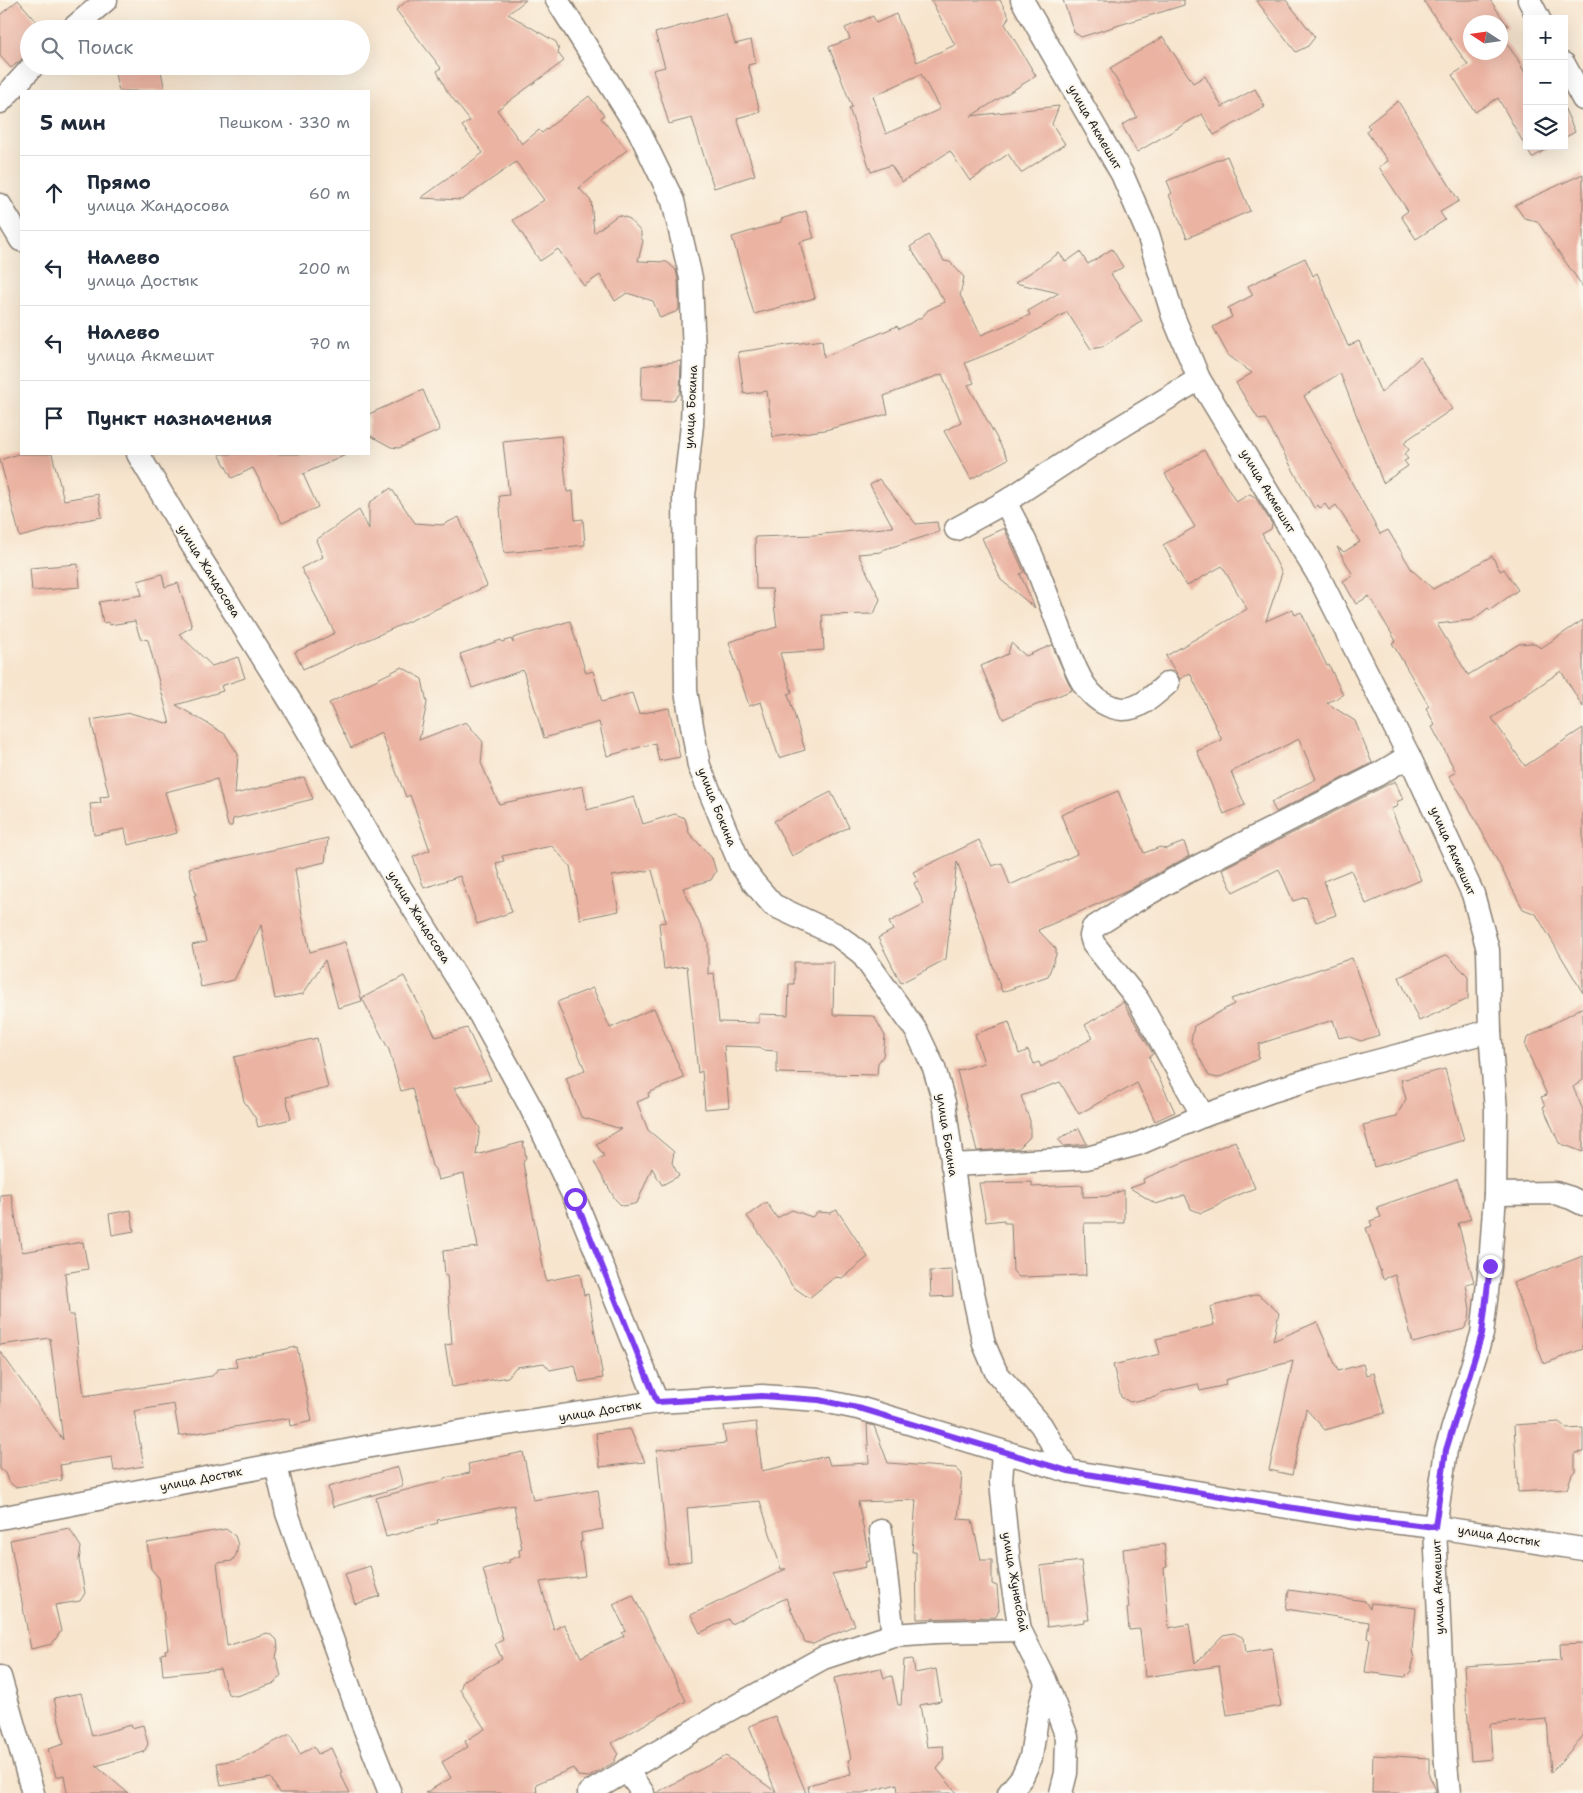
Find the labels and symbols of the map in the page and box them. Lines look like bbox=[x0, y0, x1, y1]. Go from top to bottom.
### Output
north arrow bbox=[1463, 15, 1508, 60]
street label: улица Акмешит bbox=[1064, 82, 1126, 173]
street label: улица Бокина bbox=[681, 364, 701, 449]
street label: улица Акмешит bbox=[1237, 446, 1300, 537]
street label: улица Жандосова bbox=[174, 522, 244, 621]
street label: улица Бокина bbox=[694, 765, 740, 849]
street label: улица Акмешит bbox=[1426, 804, 1480, 899]
street label: улица Жандосова bbox=[384, 868, 454, 967]
street label: улица Бокина bbox=[933, 1092, 962, 1178]
route start bbox=[564, 1188, 587, 1211]
route end bbox=[1479, 1255, 1502, 1278]
street label: улица Достык bbox=[558, 1396, 643, 1425]
street label: улица Достык bbox=[159, 1463, 244, 1495]
street label: улица Достык bbox=[1457, 1522, 1542, 1551]
street label: улица Жунысбай bbox=[998, 1531, 1032, 1633]
street label: улица Акмешит bbox=[1428, 1538, 1448, 1635]

